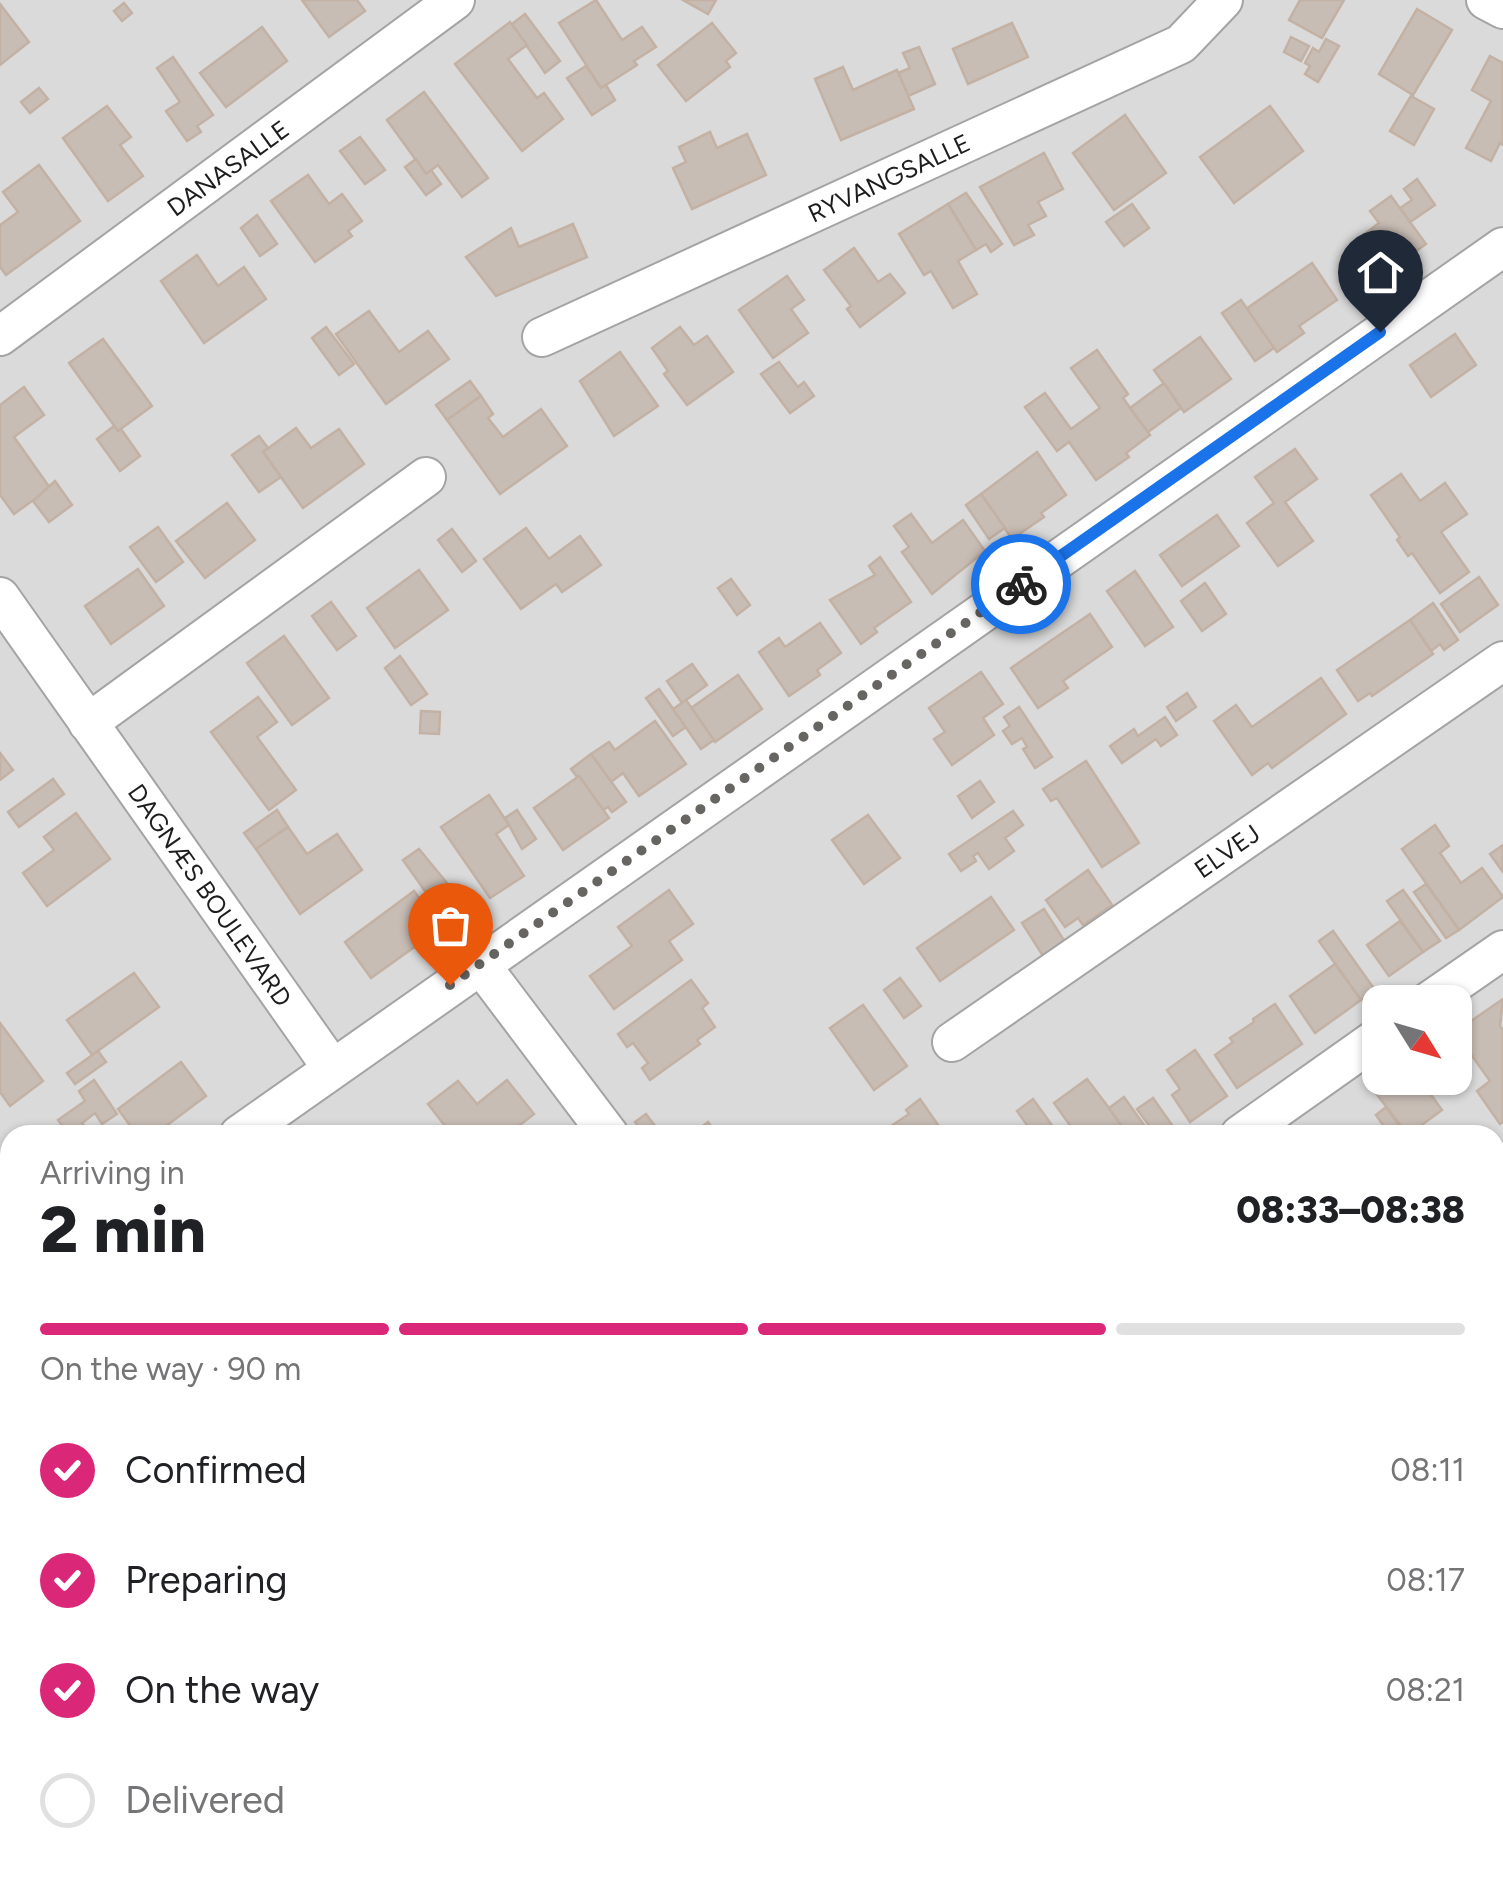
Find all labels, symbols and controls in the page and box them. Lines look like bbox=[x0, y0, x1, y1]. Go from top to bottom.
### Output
street label: DANASALLE bbox=[161, 114, 295, 222]
street label: RYVANGSALLE bbox=[803, 127, 975, 229]
pin bbox=[1338, 230, 1423, 333]
icon: home bbox=[1353, 245, 1408, 300]
courier bbox=[971, 534, 1071, 634]
icon: bike bbox=[994, 557, 1049, 612]
street label: DAGNÆS BOULEVARD bbox=[122, 778, 298, 1012]
street label: ELVEJ bbox=[1189, 818, 1265, 884]
pin bbox=[408, 883, 493, 986]
icon: bag bbox=[423, 898, 478, 953]
north arrow bbox=[1362, 985, 1472, 1095]
map controls bbox=[1362, 985, 1472, 1095]
text: Arriving in bbox=[40, 1154, 185, 1192]
text: 08:33–08:38 bbox=[1236, 1187, 1465, 1233]
text: 2 min bbox=[40, 1190, 206, 1268]
text: On the way · 90 m bbox=[40, 1350, 301, 1388]
icon: check bbox=[40, 1443, 95, 1498]
text: Confirmed bbox=[125, 1447, 307, 1493]
text: 08:11 bbox=[1390, 1451, 1465, 1489]
icon: check bbox=[40, 1553, 95, 1608]
text: Preparing bbox=[125, 1557, 287, 1603]
text: 08:17 bbox=[1386, 1561, 1465, 1599]
icon: check bbox=[40, 1663, 95, 1718]
text: On the way bbox=[125, 1667, 319, 1713]
text: 08:21 bbox=[1386, 1671, 1465, 1709]
text: Delivered bbox=[125, 1777, 285, 1823]

